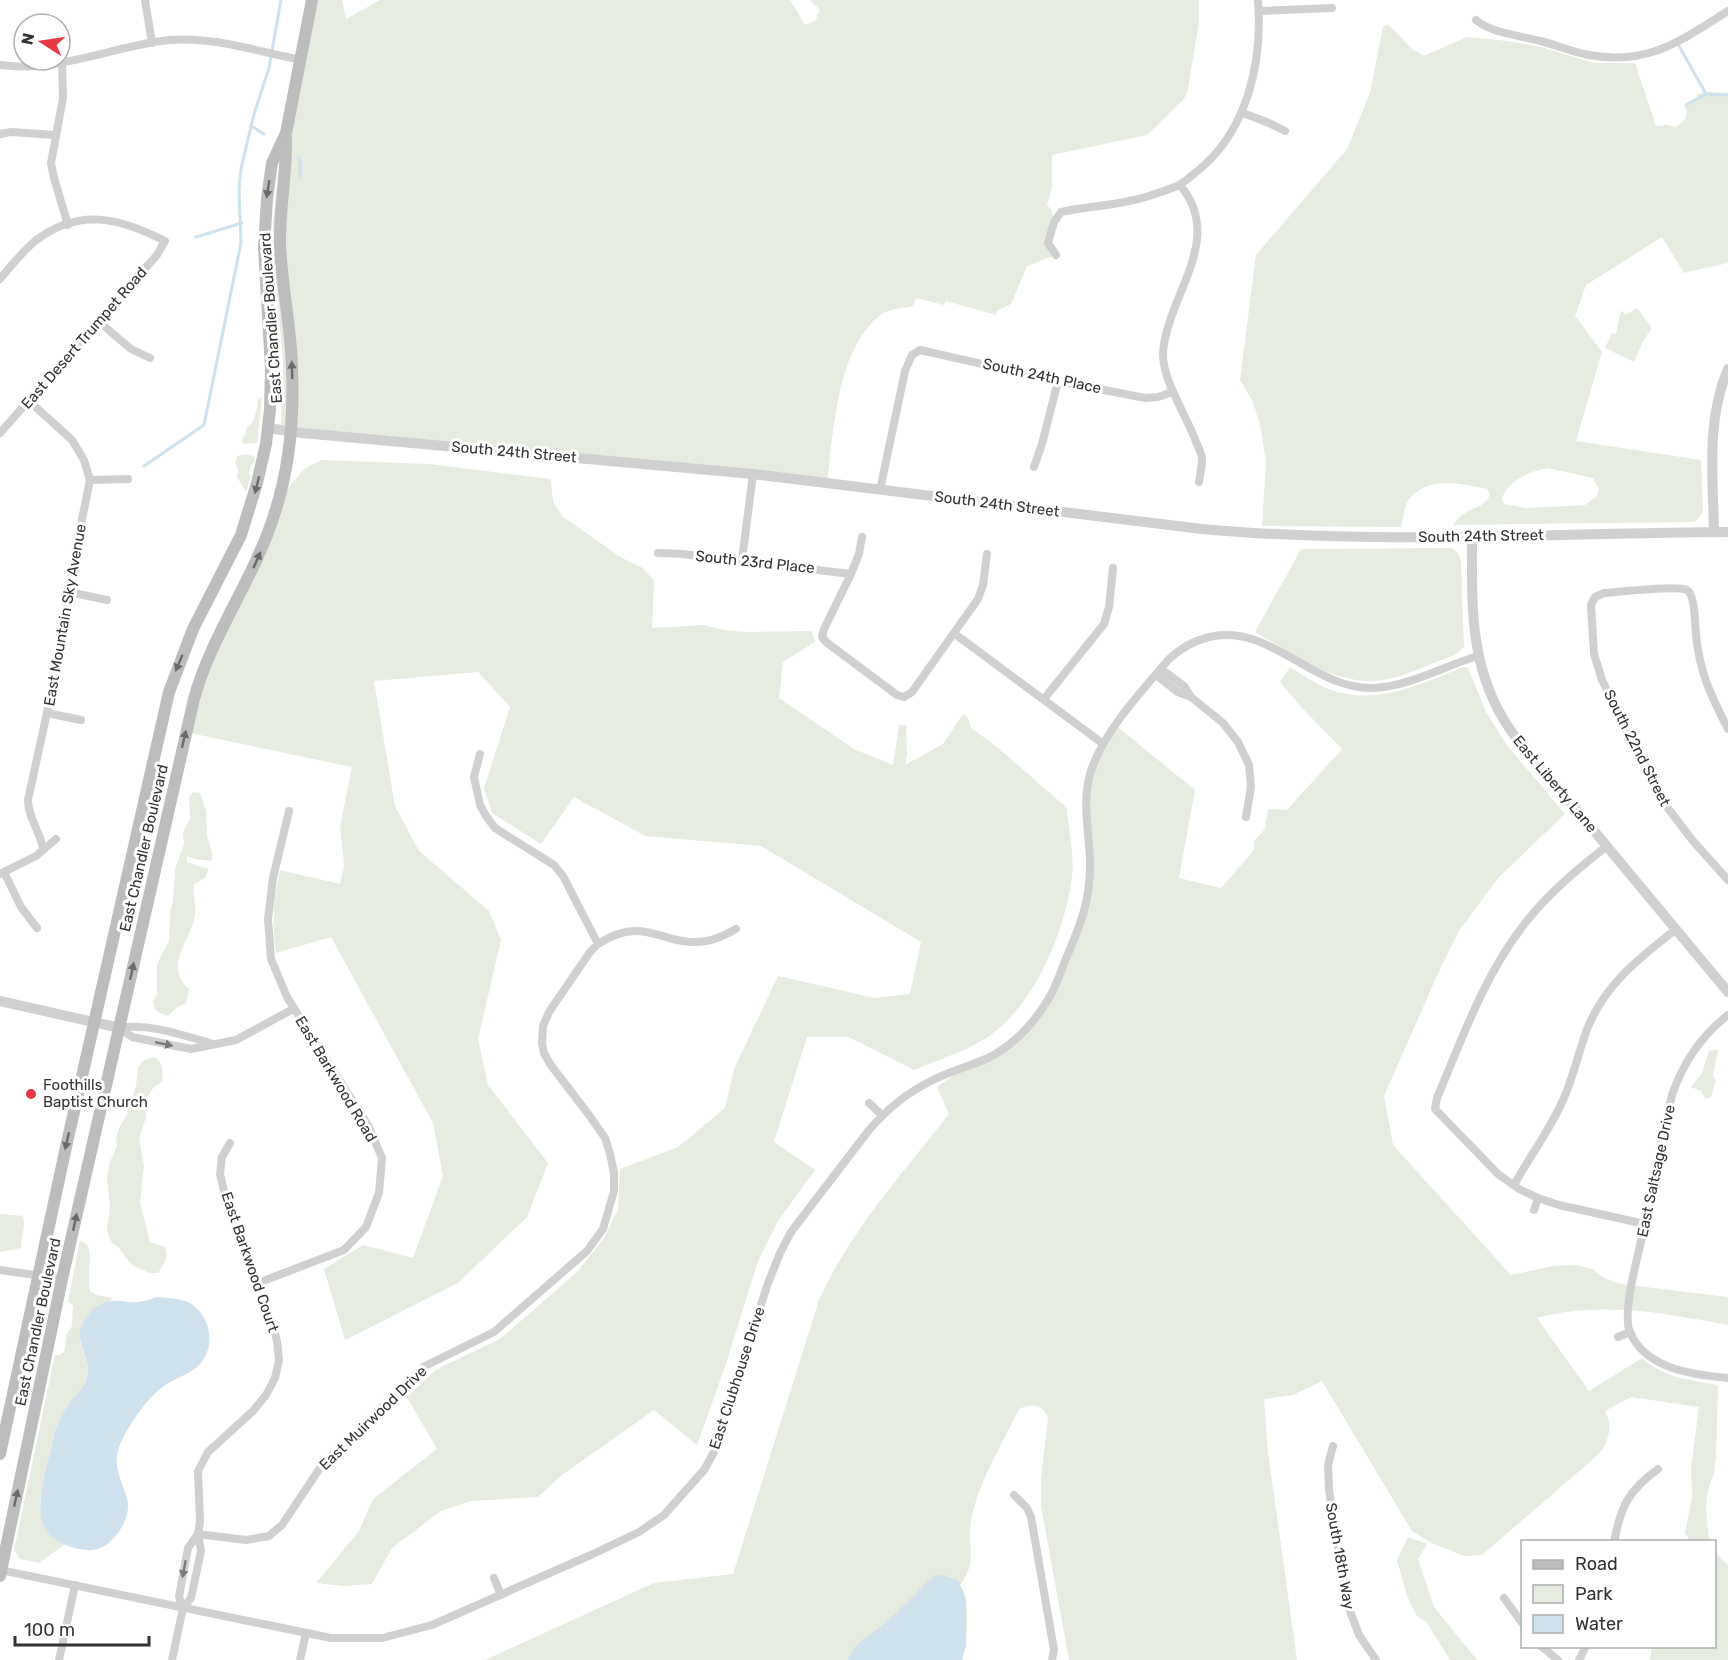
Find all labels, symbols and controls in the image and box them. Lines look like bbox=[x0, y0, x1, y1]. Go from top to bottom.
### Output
north arrow bbox=[12, 12, 72, 72]
text: N bbox=[17, 31, 38, 47]
one-way arrow bbox=[264, 179, 273, 198]
street label: East Chandler Boulevard bbox=[256, 232, 286, 404]
street label: East Desert Trumpet Road bbox=[17, 263, 151, 413]
street label: South 24th Place bbox=[981, 355, 1103, 397]
one-way arrow bbox=[288, 360, 297, 379]
street label: South 24th Street bbox=[451, 438, 578, 466]
one-way arrow bbox=[251, 476, 261, 494]
street label: South 24th Street bbox=[934, 487, 1061, 521]
street label: East Mountain Sky Avenue bbox=[40, 523, 90, 707]
street label: South 24th Street bbox=[1418, 526, 1544, 546]
street label: South 23rd Place bbox=[694, 547, 816, 577]
one-way arrow bbox=[252, 550, 262, 568]
one-way arrow bbox=[174, 655, 184, 673]
street label: South 22nd Street bbox=[1600, 687, 1674, 809]
one-way arrow bbox=[180, 730, 189, 749]
street label: East Liberty Lane bbox=[1509, 732, 1601, 836]
street label: East Chandler Boulevard bbox=[116, 763, 172, 933]
one-way arrow bbox=[128, 961, 137, 980]
street label: East Barkwood Road bbox=[291, 1013, 381, 1145]
one-way arrow bbox=[155, 1040, 174, 1049]
place label: Foothills Baptist Church bbox=[43, 1076, 148, 1111]
marker: Foothills Baptist Church bbox=[24, 1087, 38, 1101]
street label: East Saltsage Drive bbox=[1633, 1103, 1679, 1239]
one-way arrow bbox=[62, 1132, 71, 1151]
street label: East Barkwood Court bbox=[218, 1190, 283, 1335]
one-way arrow bbox=[71, 1213, 80, 1232]
street label: East Chandler Boulevard bbox=[11, 1236, 65, 1408]
street label: East Clubhouse Drive bbox=[705, 1304, 769, 1452]
street label: East Muirwood Drive bbox=[315, 1362, 431, 1474]
one-way arrow bbox=[12, 1488, 21, 1507]
street label: South 18th Way bbox=[1322, 1501, 1358, 1611]
legend bbox=[1521, 1540, 1716, 1648]
text: Road bbox=[1575, 1553, 1618, 1575]
one-way arrow bbox=[179, 1560, 188, 1579]
text: Park bbox=[1575, 1583, 1613, 1605]
scale bar bbox=[15, 1609, 148, 1647]
text: Water bbox=[1575, 1613, 1623, 1635]
text: 100 m bbox=[24, 1619, 75, 1641]

